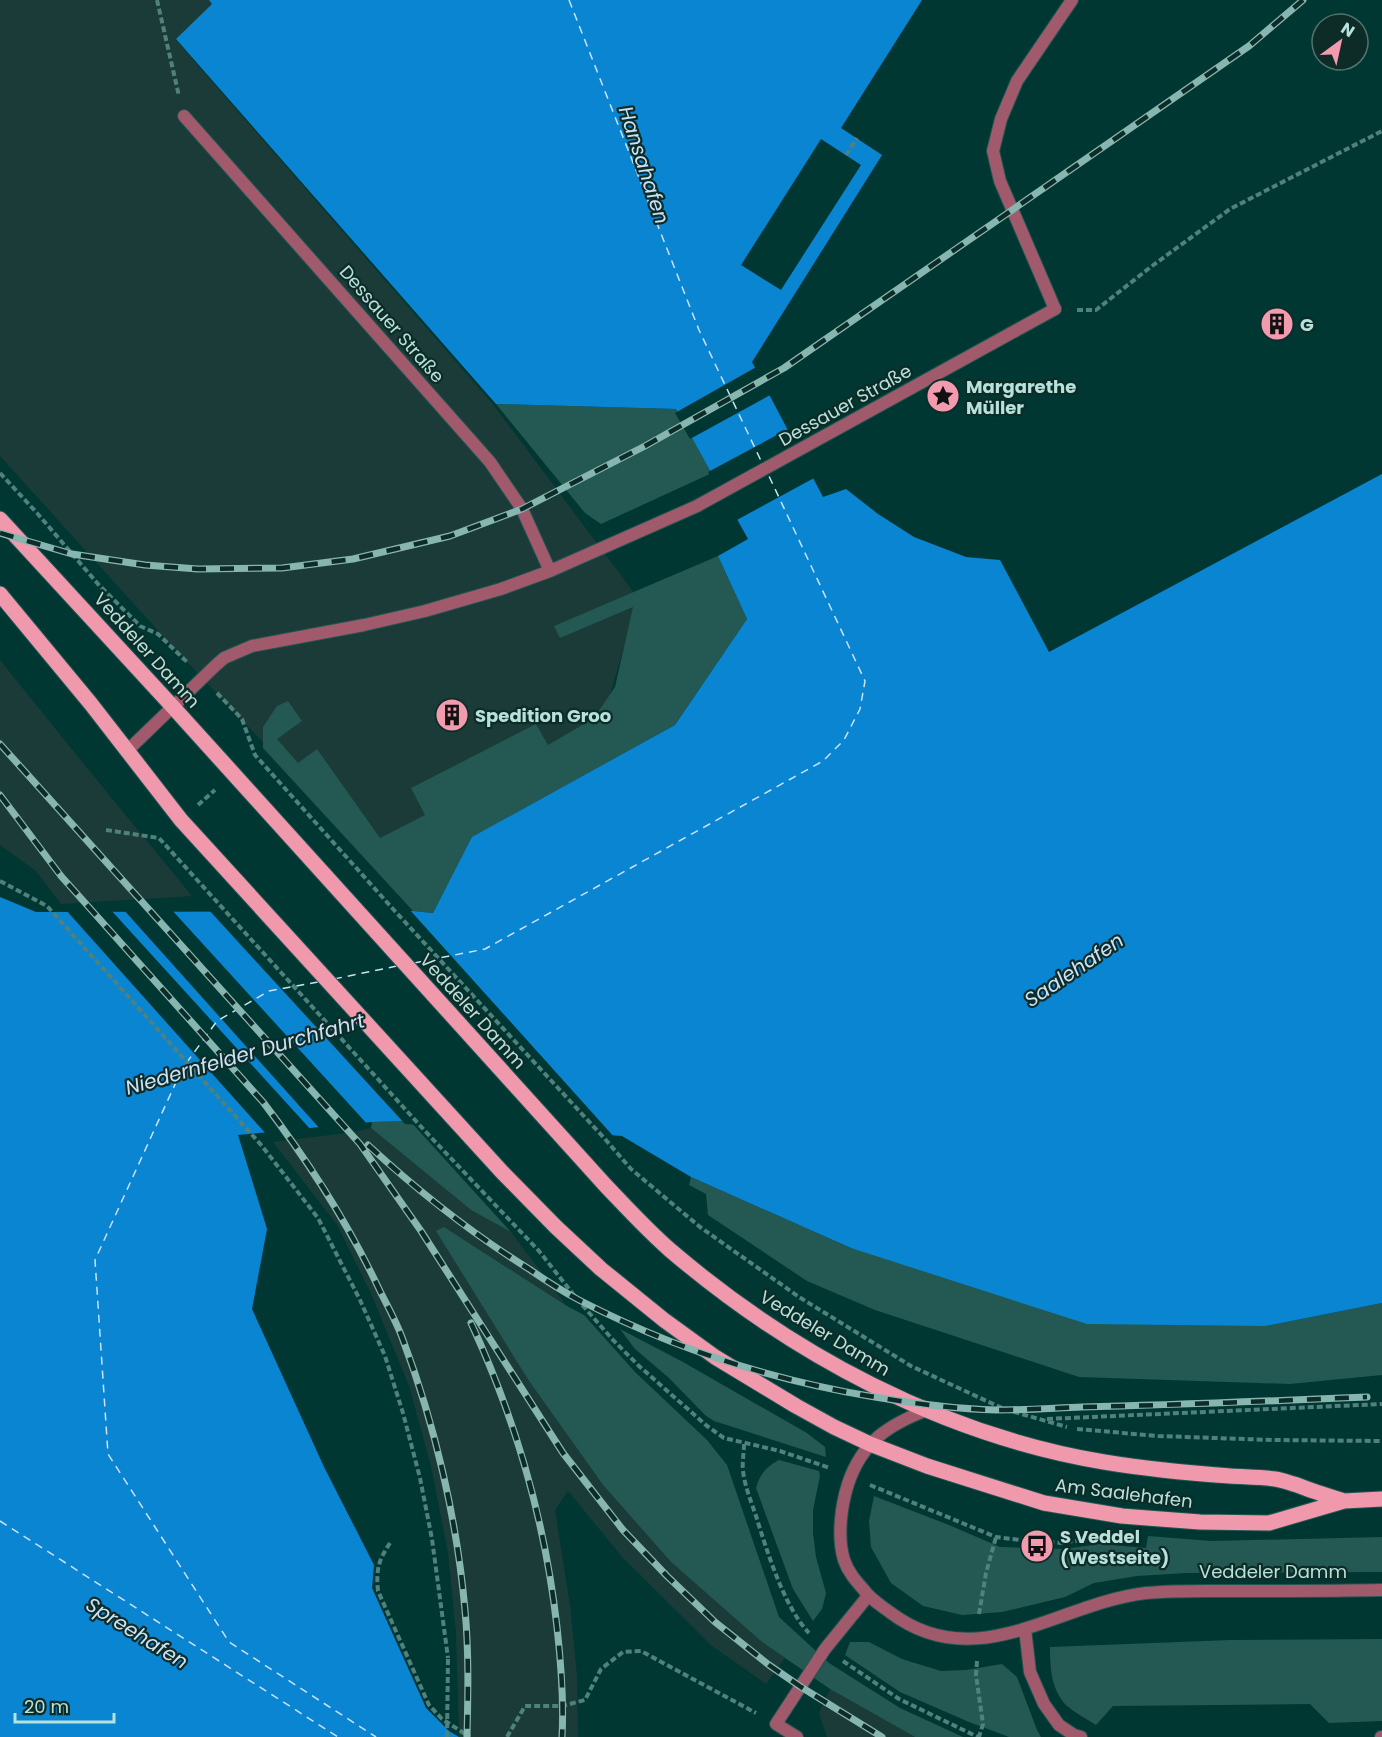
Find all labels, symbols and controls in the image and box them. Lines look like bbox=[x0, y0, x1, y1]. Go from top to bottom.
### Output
north arrow bbox=[1310, 12, 1370, 72]
text: N bbox=[1337, 17, 1359, 43]
water label: Hansahafen bbox=[612, 103, 676, 227]
street label: Dessauer Straße bbox=[334, 260, 450, 388]
building icon: G bbox=[1259, 306, 1295, 342]
place label: G bbox=[1300, 312, 1314, 337]
street label: Dessauer Straße bbox=[774, 358, 916, 452]
place label: Margarethe Müller bbox=[966, 374, 1076, 420]
place icon: Margarethe Müller bbox=[925, 378, 961, 414]
street label: Veddeler Damm bbox=[88, 587, 206, 713]
building icon: Spedition Groo bbox=[434, 697, 470, 733]
place label: Spedition Groo bbox=[475, 703, 611, 728]
water label: Saalehafen bbox=[1019, 926, 1129, 1014]
street label: Veddeler Damm bbox=[414, 948, 532, 1074]
water label: Niedernfelder Durchfahrt bbox=[122, 1006, 369, 1102]
street label: Veddeler Damm bbox=[755, 1284, 895, 1382]
street label: Am Saalehafen bbox=[1054, 1472, 1194, 1514]
place label: S Veddel (Westseite) bbox=[1060, 1524, 1169, 1570]
bus stop icon: S Veddel (Westseite) bbox=[1019, 1528, 1055, 1564]
street label: Veddeler Damm bbox=[1199, 1559, 1347, 1584]
water label: Spreehafen bbox=[81, 1591, 193, 1675]
scale bar bbox=[15, 1686, 114, 1724]
text: 20 m bbox=[24, 1694, 69, 1719]

